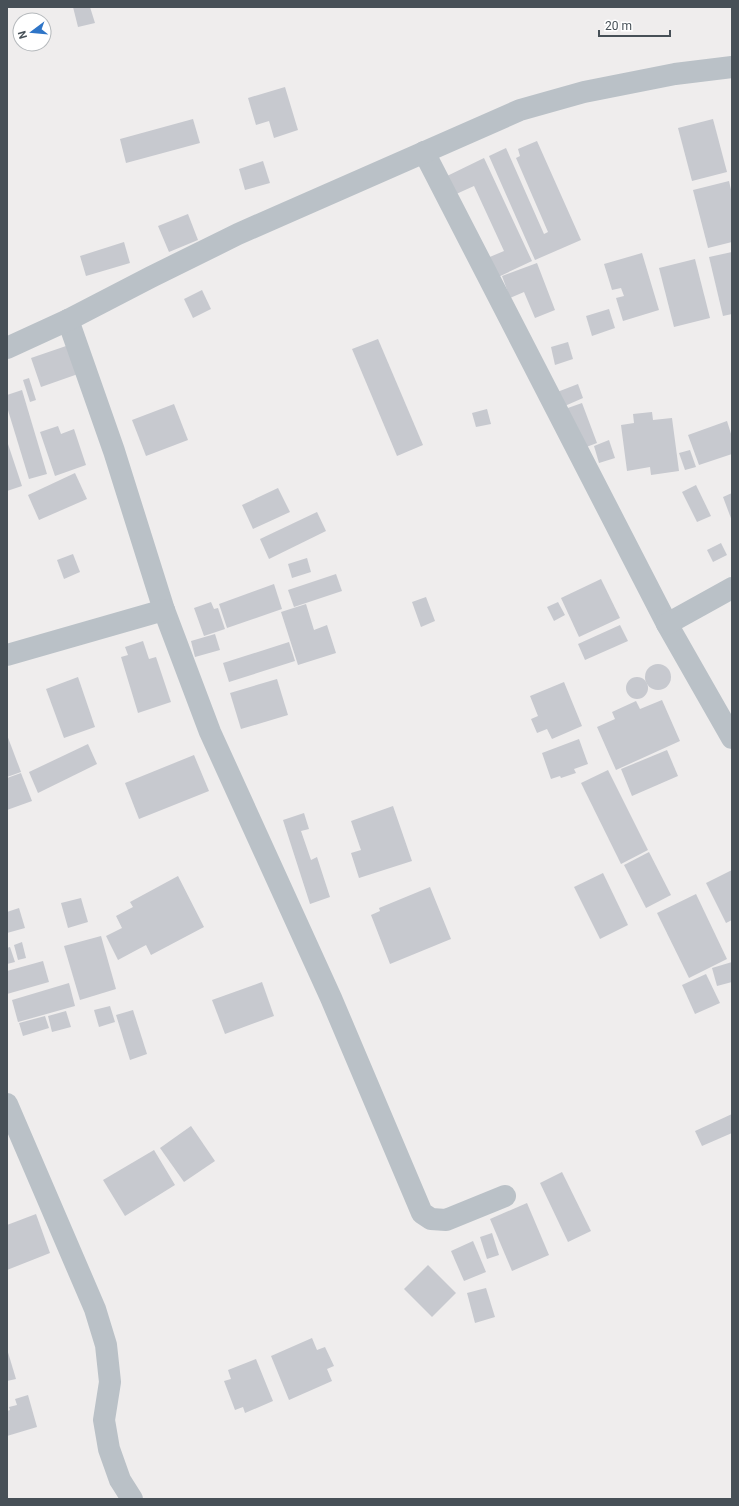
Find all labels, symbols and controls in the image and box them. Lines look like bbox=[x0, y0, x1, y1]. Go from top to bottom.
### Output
north arrow bbox=[12, 12, 52, 52]
scale bar bbox=[599, 12, 670, 38]
text: 20 m bbox=[605, 19, 632, 33]
text: N bbox=[15, 29, 30, 40]

